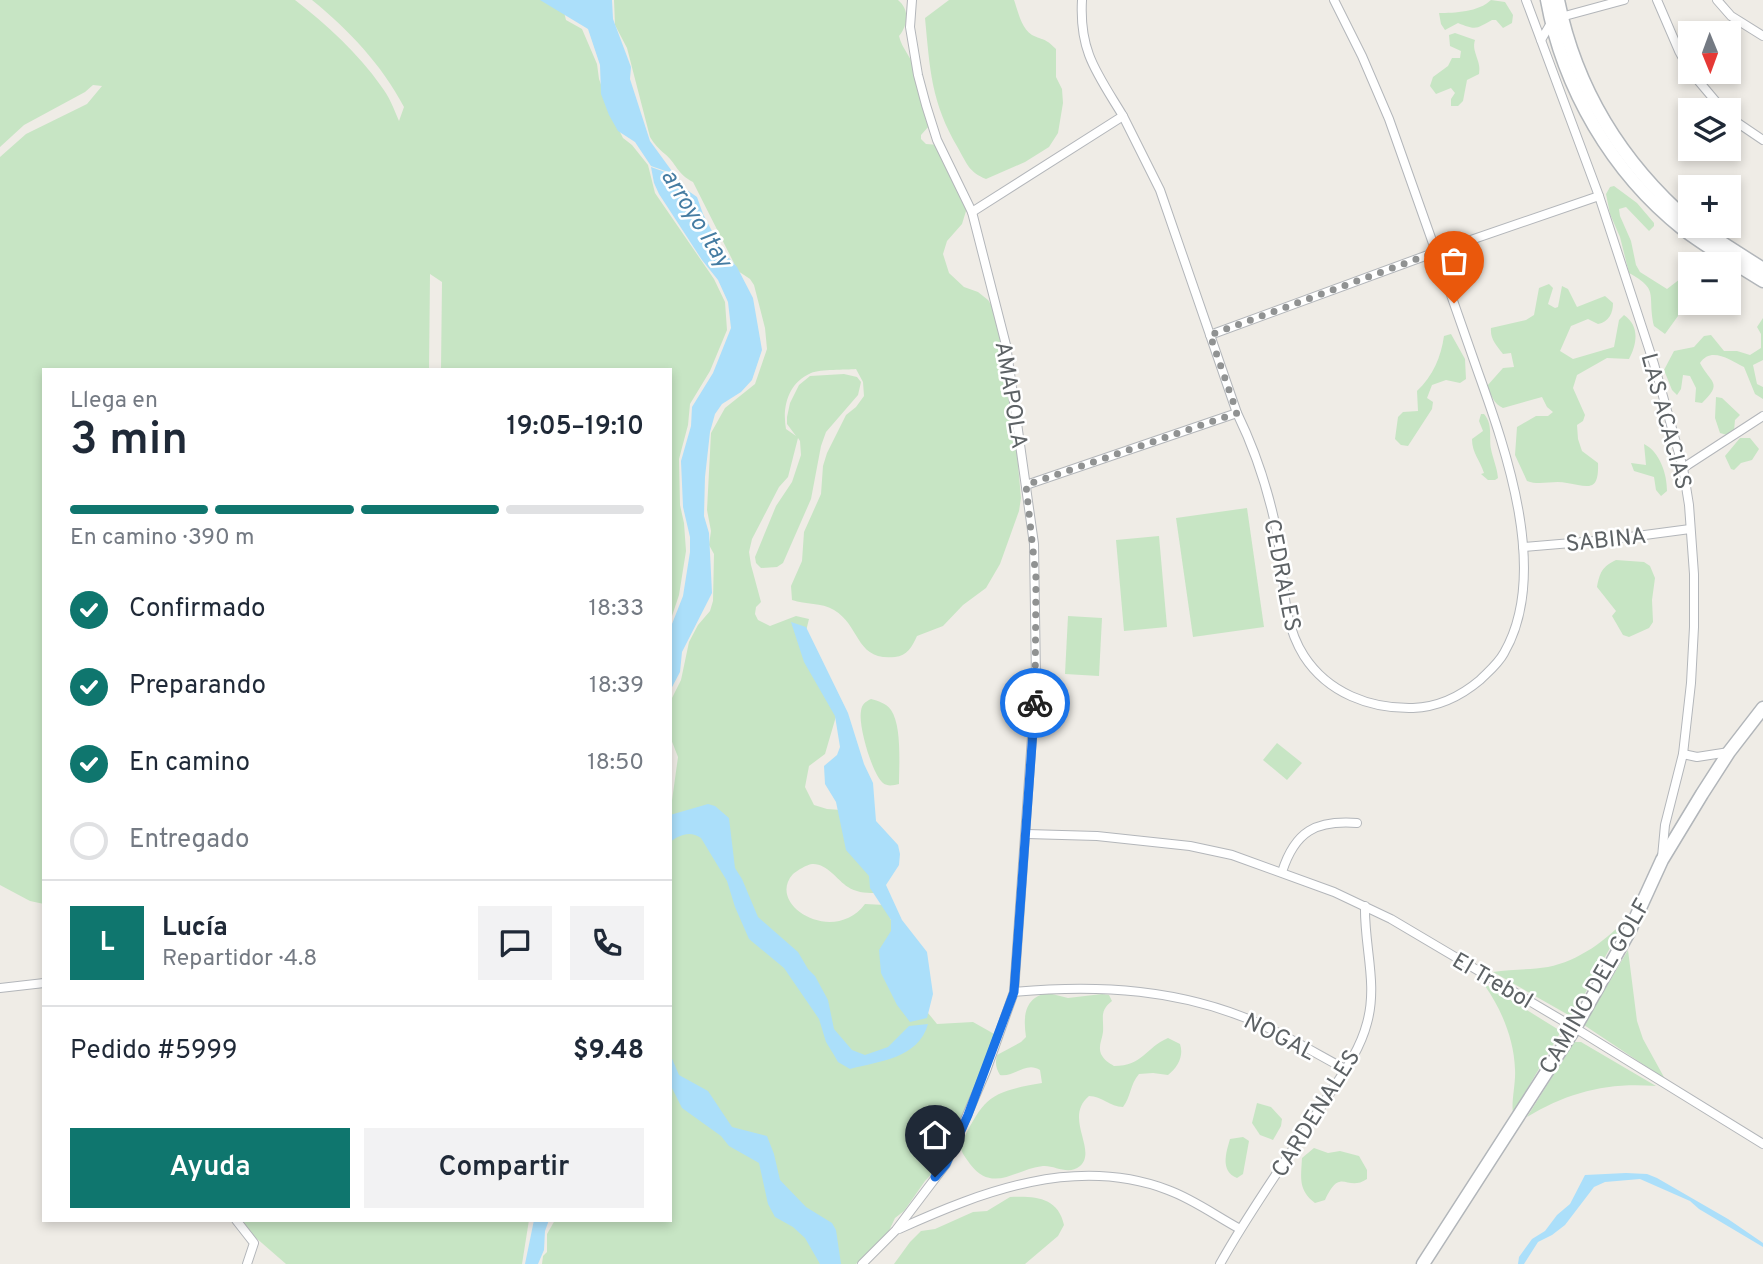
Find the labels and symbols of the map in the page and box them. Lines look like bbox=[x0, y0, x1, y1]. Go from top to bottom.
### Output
north arrow bbox=[1678, 21, 1741, 84]
water label: arroyo Itay bbox=[653, 164, 738, 276]
pin bbox=[1424, 231, 1484, 303]
street label: AMAPOLA bbox=[987, 340, 1032, 451]
street label: LAS ACACIAS bbox=[1632, 350, 1697, 493]
street label: CEDRALES bbox=[1255, 517, 1306, 634]
street label: SABINA bbox=[1564, 523, 1648, 560]
courier bbox=[1000, 668, 1070, 738]
street label: CAMINO DEL GOLF bbox=[1534, 894, 1658, 1080]
street label: El Trebol bbox=[1446, 947, 1537, 1017]
street label: NOGAL bbox=[1238, 1008, 1320, 1069]
street label: CARDENALES bbox=[1266, 1045, 1368, 1184]
pin bbox=[905, 1105, 965, 1177]

